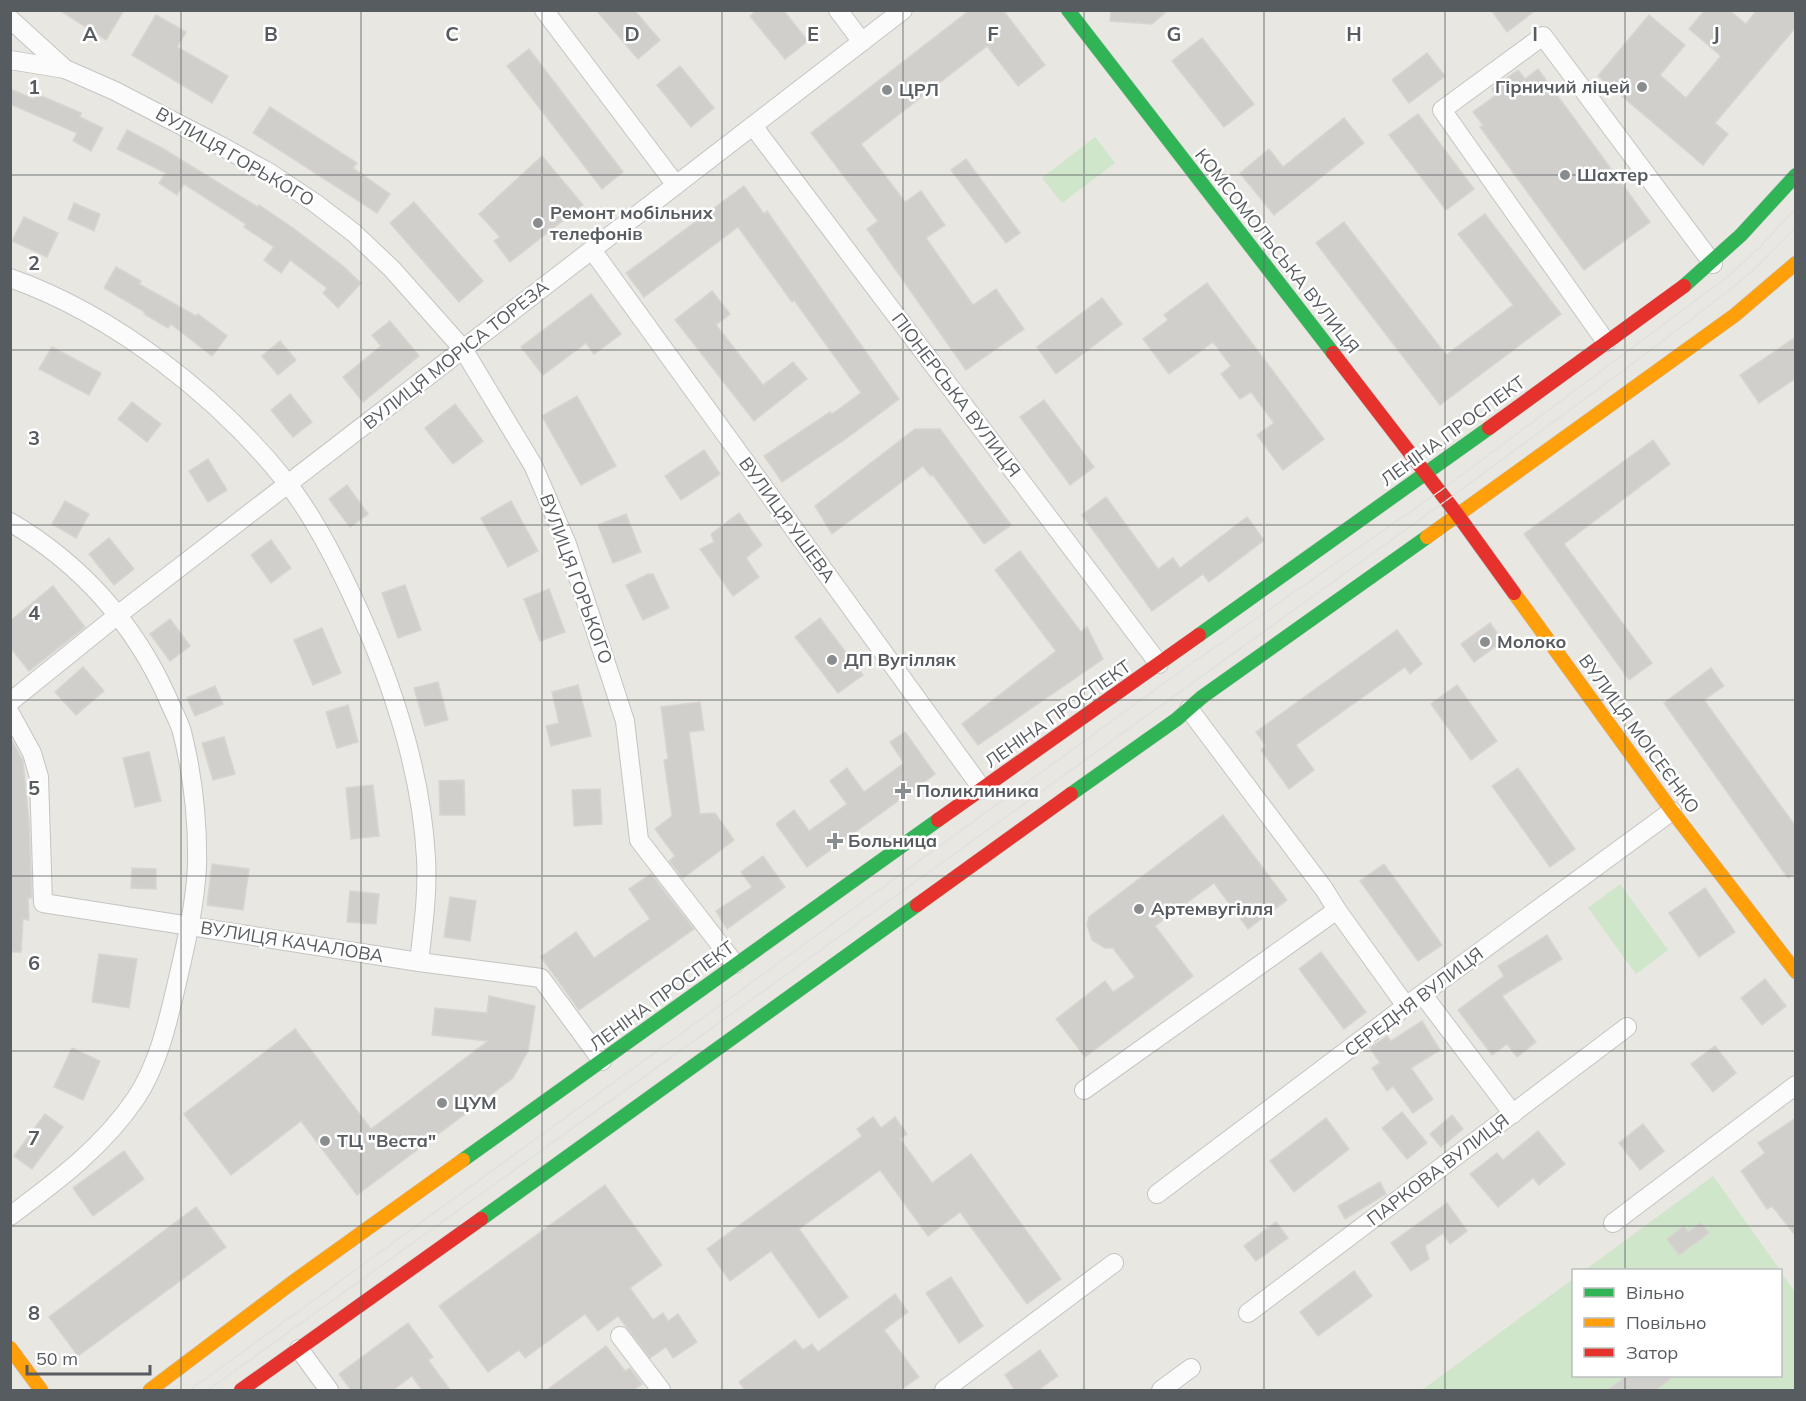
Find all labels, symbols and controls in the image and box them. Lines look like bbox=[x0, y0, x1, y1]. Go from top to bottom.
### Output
text: A bbox=[83, 21, 98, 46]
text: B bbox=[264, 21, 278, 46]
text: C bbox=[445, 21, 459, 46]
text: D bbox=[624, 21, 640, 46]
text: E bbox=[807, 21, 819, 46]
text: F bbox=[987, 21, 999, 46]
text: G bbox=[1167, 21, 1181, 46]
text: H bbox=[1346, 21, 1362, 46]
text: I bbox=[1532, 21, 1538, 46]
text: J bbox=[1712, 21, 1720, 46]
text: 1 bbox=[28, 74, 40, 99]
place label: Гірничий ліцей bbox=[1495, 75, 1630, 98]
place label: ЦРЛ bbox=[899, 78, 939, 101]
marker: Гірничий ліцей bbox=[1635, 80, 1649, 94]
marker: ЦРЛ bbox=[880, 83, 894, 97]
street label: ВУЛИЦЯ ГОРЬКОГО bbox=[152, 102, 319, 211]
street label: КОМСОМОЛЬСЬКА ВУЛИЦЯ bbox=[1190, 144, 1365, 358]
place label: Шахтер bbox=[1577, 163, 1648, 186]
marker: Шахтер bbox=[1558, 168, 1572, 182]
place label: Ремонт мобільних телефонів bbox=[550, 201, 714, 245]
marker: Ремонт мобільних телефонів bbox=[531, 216, 545, 230]
text: 2 bbox=[28, 250, 40, 275]
street label: ВУЛИЦЯ МОРІСА ТОРЕЗА bbox=[358, 275, 553, 434]
street label: ПІОНЕРСЬКА ВУЛИЦЯ bbox=[887, 308, 1026, 481]
street label: ЛЕНІНА ПРОСПЕКТ bbox=[1376, 370, 1530, 491]
text: 3 bbox=[28, 425, 40, 450]
street label: ВУЛИЦЯ УШЕВА bbox=[734, 452, 841, 587]
street label: ВУЛИЦЯ ГОРЬКОГО bbox=[535, 491, 618, 667]
text: 4 bbox=[28, 600, 40, 625]
place label: Молоко bbox=[1497, 630, 1567, 653]
marker: Молоко bbox=[1478, 635, 1492, 649]
place label: ДП Вугілляк bbox=[844, 648, 957, 671]
street label: ВУЛИЦЯ МОІСЕЄНКО bbox=[1574, 650, 1705, 818]
marker: ДП Вугілляк bbox=[825, 653, 839, 667]
street label: ЛЕНІНА ПРОСПЕКТ bbox=[980, 654, 1135, 773]
text: 5 bbox=[28, 775, 40, 800]
place label: Поликлиника bbox=[916, 779, 1039, 802]
marker: Поликлиника bbox=[894, 782, 912, 800]
place label: Больница bbox=[848, 829, 937, 852]
marker: Больница bbox=[826, 832, 844, 850]
place label: Артемвугілля bbox=[1151, 897, 1273, 920]
marker: Артемвугілля bbox=[1132, 902, 1146, 916]
street label: ВУЛИЦЯ КАЧАЛОВА bbox=[199, 916, 385, 967]
street label: ЛЕНІНА ПРОСПЕКТ bbox=[585, 935, 739, 1056]
street label: СЕРЕДНЯ ВУЛИЦЯ bbox=[1340, 942, 1488, 1061]
text: 6 bbox=[28, 950, 40, 975]
place label: ЦУМ bbox=[454, 1091, 497, 1114]
marker: ЦУМ bbox=[435, 1096, 449, 1110]
street label: ПАРКОВА ВУЛИЦЯ bbox=[1362, 1109, 1513, 1231]
text: 7 bbox=[28, 1125, 40, 1150]
place label: ТЦ "Веста" bbox=[337, 1129, 436, 1152]
marker: ТЦ "Веста" bbox=[318, 1134, 332, 1148]
legend bbox=[1572, 1269, 1782, 1377]
text: Вільно bbox=[1626, 1281, 1684, 1304]
text: 8 bbox=[28, 1300, 40, 1325]
text: Повільно bbox=[1626, 1311, 1706, 1334]
scale bar bbox=[27, 1338, 150, 1376]
text: Затор bbox=[1626, 1341, 1678, 1364]
text: 50 m bbox=[36, 1347, 78, 1370]

